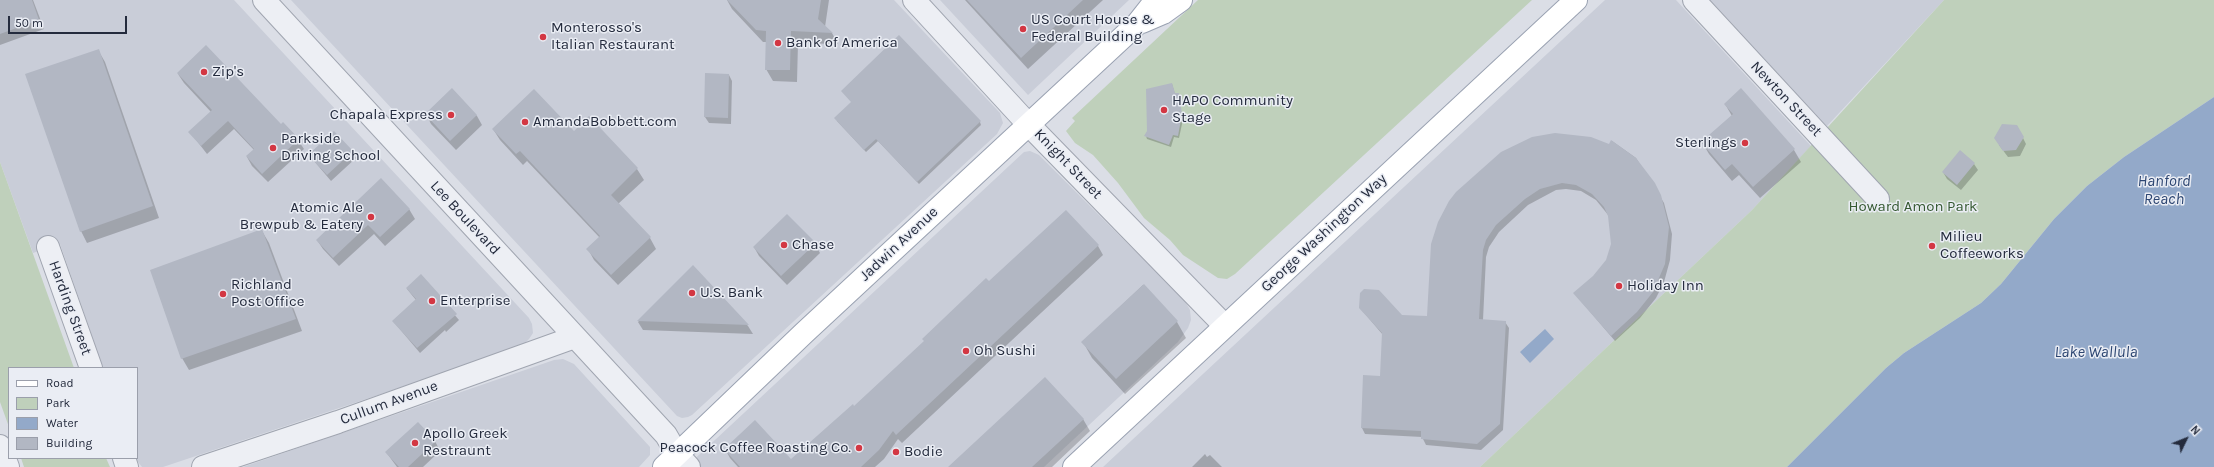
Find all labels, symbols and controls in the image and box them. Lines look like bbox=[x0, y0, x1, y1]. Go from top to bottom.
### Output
scale bar bbox=[10, 8, 129, 34]
place label: US Court House & Federal Building bbox=[1031, 11, 1155, 46]
text: 50 m bbox=[15, 16, 43, 30]
place label: Monterosso's Italian Restaurant bbox=[551, 19, 675, 54]
marker: US Court House & Federal Building bbox=[1018, 24, 1028, 34]
marker: Monterosso's Italian Restaurant bbox=[538, 32, 548, 42]
place label: Bank of America bbox=[786, 34, 898, 52]
marker: Bank of America bbox=[773, 38, 783, 48]
street label: Newton Street bbox=[1747, 58, 1825, 140]
place label: Zip's bbox=[212, 63, 244, 81]
marker: Zip's bbox=[199, 67, 209, 77]
place label: HAPO Community Stage bbox=[1172, 92, 1293, 127]
marker: HAPO Community Stage bbox=[1159, 105, 1169, 115]
place label: Chapala Express bbox=[330, 106, 443, 124]
marker: Chapala Express bbox=[446, 110, 456, 120]
place label: AmandaBobbett.com bbox=[533, 113, 677, 131]
marker: AmandaBobbett.com bbox=[520, 117, 530, 127]
street label: Knight Street bbox=[1030, 125, 1106, 203]
place label: Parkside Driving School bbox=[281, 130, 380, 165]
place label: Sterlings bbox=[1675, 134, 1737, 152]
marker: Sterlings bbox=[1740, 138, 1750, 148]
marker: Parkside Driving School bbox=[268, 143, 278, 153]
street label: George Washington Way bbox=[1257, 170, 1391, 296]
water label: Hanford Reach bbox=[2137, 171, 2191, 209]
street label: Lee Boulevard bbox=[426, 177, 504, 259]
park label: Howard Amon Park bbox=[1848, 198, 1978, 216]
place label: Atomic Ale Brewpub & Eatery bbox=[240, 199, 363, 234]
street label: Jadwin Avenue bbox=[856, 203, 942, 285]
marker: Atomic Ale Brewpub & Eatery bbox=[366, 212, 376, 222]
place label: Milieu Coffeeworks bbox=[1940, 228, 2024, 263]
place label: Chase bbox=[792, 236, 834, 254]
marker: Chase bbox=[779, 240, 789, 250]
marker: Milieu Coffeeworks bbox=[1927, 241, 1937, 251]
street label: Harding Street bbox=[45, 258, 95, 358]
place label: Richland Post Office bbox=[231, 276, 304, 311]
place label: Holiday Inn bbox=[1627, 277, 1704, 295]
marker: Holiday Inn bbox=[1614, 281, 1624, 291]
place label: U.S. Bank bbox=[700, 284, 763, 302]
marker: U.S. Bank bbox=[687, 288, 697, 298]
marker: Richland Post Office bbox=[218, 289, 228, 299]
place label: Enterprise bbox=[440, 292, 510, 310]
marker: Enterprise bbox=[427, 296, 437, 306]
place label: Oh Sushi bbox=[974, 342, 1036, 360]
water label: Lake Wallula bbox=[2054, 342, 2138, 362]
marker: Oh Sushi bbox=[961, 346, 971, 356]
legend bbox=[8, 367, 138, 459]
text: Road bbox=[46, 376, 74, 390]
street label: Cullum Avenue bbox=[338, 377, 440, 429]
text: Park bbox=[46, 396, 70, 410]
text: Water bbox=[46, 416, 78, 430]
north arrow bbox=[2166, 419, 2206, 459]
text: N bbox=[2188, 423, 2203, 438]
place label: Apollo Greek Restraunt bbox=[423, 425, 508, 460]
text: Building bbox=[46, 436, 92, 450]
marker: Apollo Greek Restraunt bbox=[410, 438, 420, 448]
place label: Peacock Coffee Roasting Co. bbox=[660, 439, 851, 457]
marker: Peacock Coffee Roasting Co. bbox=[854, 443, 864, 453]
place label: Bodie bbox=[904, 443, 943, 461]
marker: Bodie bbox=[891, 447, 901, 457]

